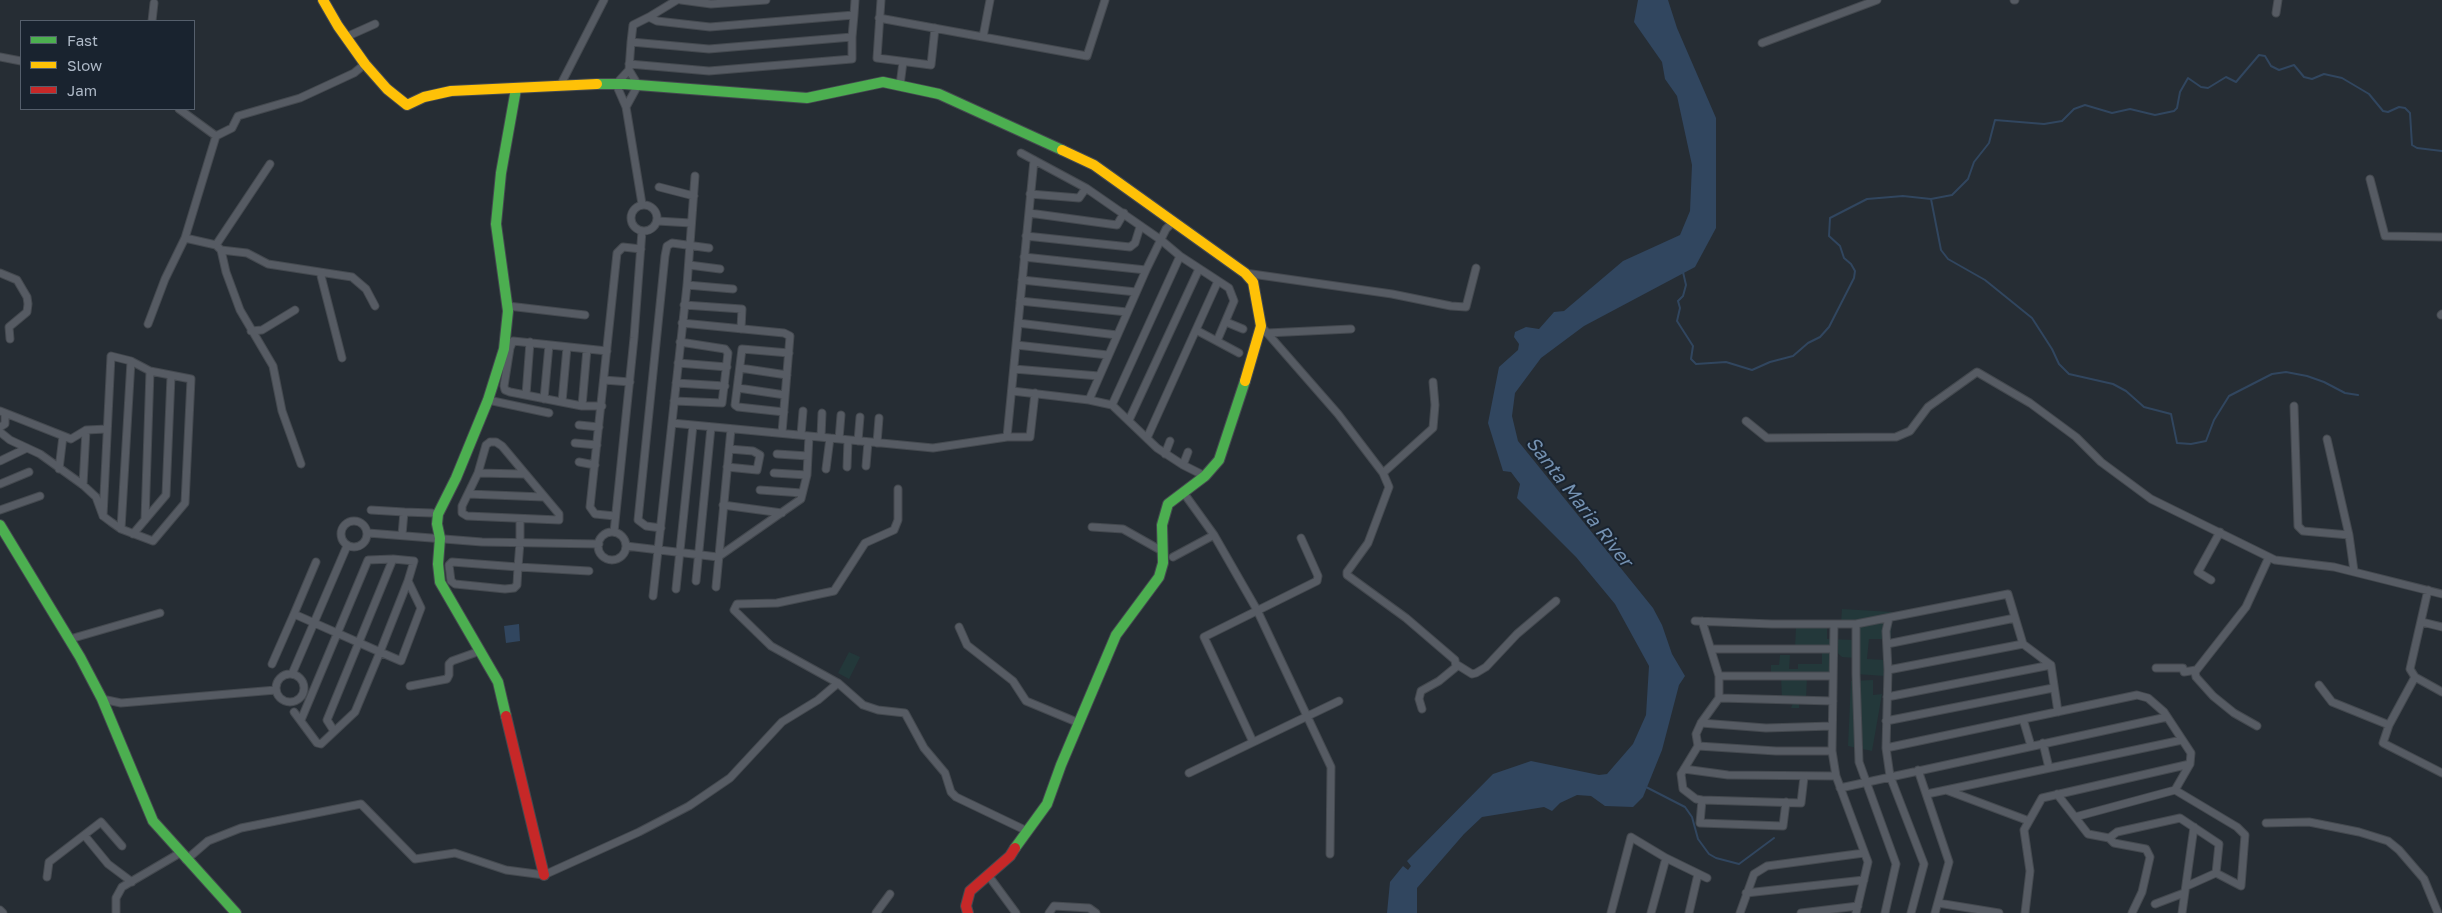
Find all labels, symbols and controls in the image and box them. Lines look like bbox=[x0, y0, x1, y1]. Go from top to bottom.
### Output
legend bbox=[20, 20, 195, 110]
text: Fast bbox=[67, 31, 98, 49]
text: Slow bbox=[67, 56, 102, 74]
text: Jam bbox=[67, 81, 97, 99]
water label: Santa Maria River bbox=[1521, 432, 1637, 572]

